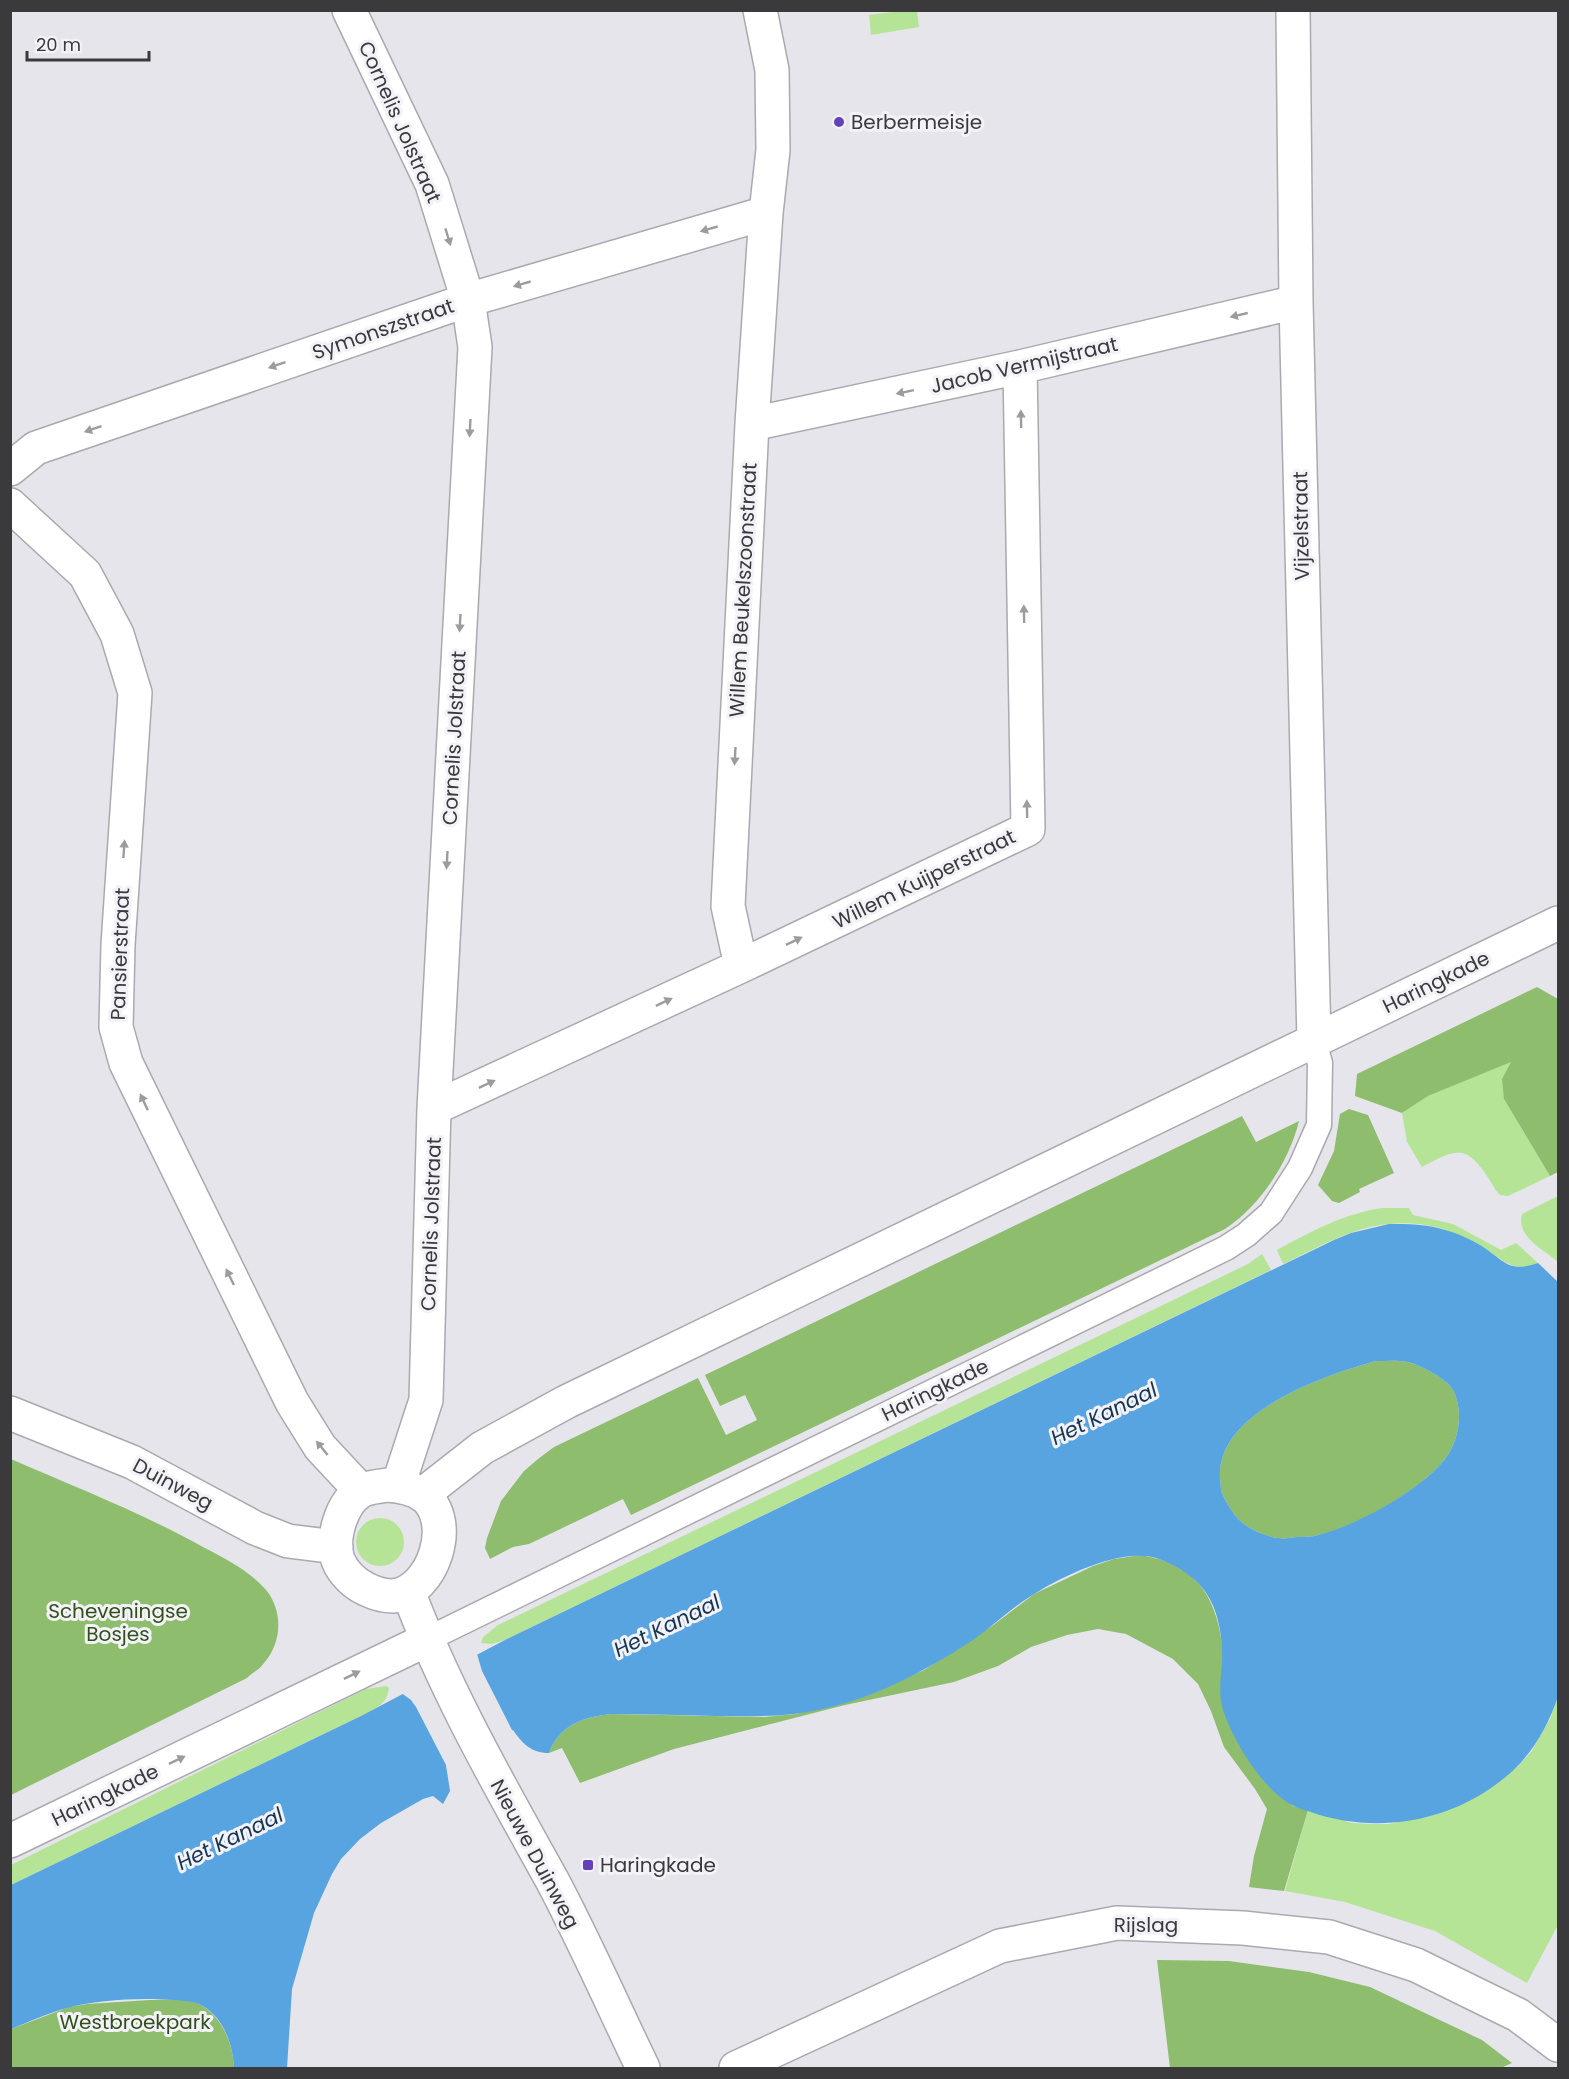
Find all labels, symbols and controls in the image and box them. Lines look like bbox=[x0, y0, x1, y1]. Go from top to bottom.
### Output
scale bar bbox=[27, 24, 148, 62]
text: 20 m bbox=[36, 32, 81, 57]
street label: Cornelis Jolstraat bbox=[352, 37, 448, 207]
place label: Berbermeisje bbox=[851, 108, 982, 136]
marker: Berbermeisje bbox=[832, 115, 846, 129]
one-way arrow bbox=[700, 225, 719, 235]
one-way arrow bbox=[444, 228, 453, 246]
one-way arrow bbox=[513, 280, 531, 289]
street label: Symonszstraat bbox=[308, 292, 458, 366]
one-way arrow bbox=[1230, 311, 1248, 321]
street label: Jacob Vermijstraat bbox=[928, 330, 1120, 400]
one-way arrow bbox=[268, 361, 286, 371]
one-way arrow bbox=[896, 387, 915, 397]
one-way arrow bbox=[1016, 409, 1026, 428]
one-way arrow bbox=[466, 419, 475, 438]
one-way arrow bbox=[84, 424, 102, 434]
street label: Willem Beukelszoonstraat bbox=[722, 462, 764, 718]
street label: Vijzelstraat bbox=[1286, 471, 1316, 581]
one-way arrow bbox=[1019, 604, 1029, 623]
one-way arrow bbox=[455, 614, 465, 633]
street label: Cornelis Jolstraat bbox=[435, 650, 473, 826]
one-way arrow bbox=[731, 746, 740, 765]
one-way arrow bbox=[1022, 799, 1032, 818]
street label: Willem Kuijperstraat bbox=[828, 823, 1020, 935]
one-way arrow bbox=[120, 840, 129, 859]
one-way arrow bbox=[443, 850, 452, 869]
street label: Pansierstraat bbox=[104, 887, 136, 1021]
one-way arrow bbox=[785, 936, 803, 946]
street label: Haringkade bbox=[1378, 944, 1494, 1020]
one-way arrow bbox=[655, 996, 673, 1006]
one-way arrow bbox=[479, 1079, 496, 1088]
one-way arrow bbox=[139, 1093, 148, 1110]
street label: Cornelis Jolstraat bbox=[414, 1136, 448, 1312]
one-way arrow bbox=[225, 1268, 234, 1285]
street label: Haringkade bbox=[877, 1352, 993, 1428]
water label: Het Kanaal bbox=[1046, 1375, 1163, 1452]
one-way arrow bbox=[316, 1440, 329, 1456]
street label: Duinweg bbox=[128, 1451, 218, 1517]
water label: Het Kanaal bbox=[609, 1587, 726, 1664]
park label: Scheveningse Bosjes bbox=[48, 1597, 188, 1648]
one-way arrow bbox=[344, 1671, 361, 1680]
one-way arrow bbox=[168, 1756, 185, 1765]
street label: Haringkade bbox=[47, 1757, 163, 1833]
street label: Nieuwe Duinweg bbox=[484, 1774, 586, 1934]
water label: Het Kanaal bbox=[172, 1800, 289, 1877]
place label: Haringkade bbox=[600, 1851, 716, 1879]
marker: Haringkade bbox=[581, 1858, 595, 1872]
street label: Rijslag bbox=[1114, 1911, 1178, 1939]
park label: Westbroekpark bbox=[60, 2008, 211, 2036]

